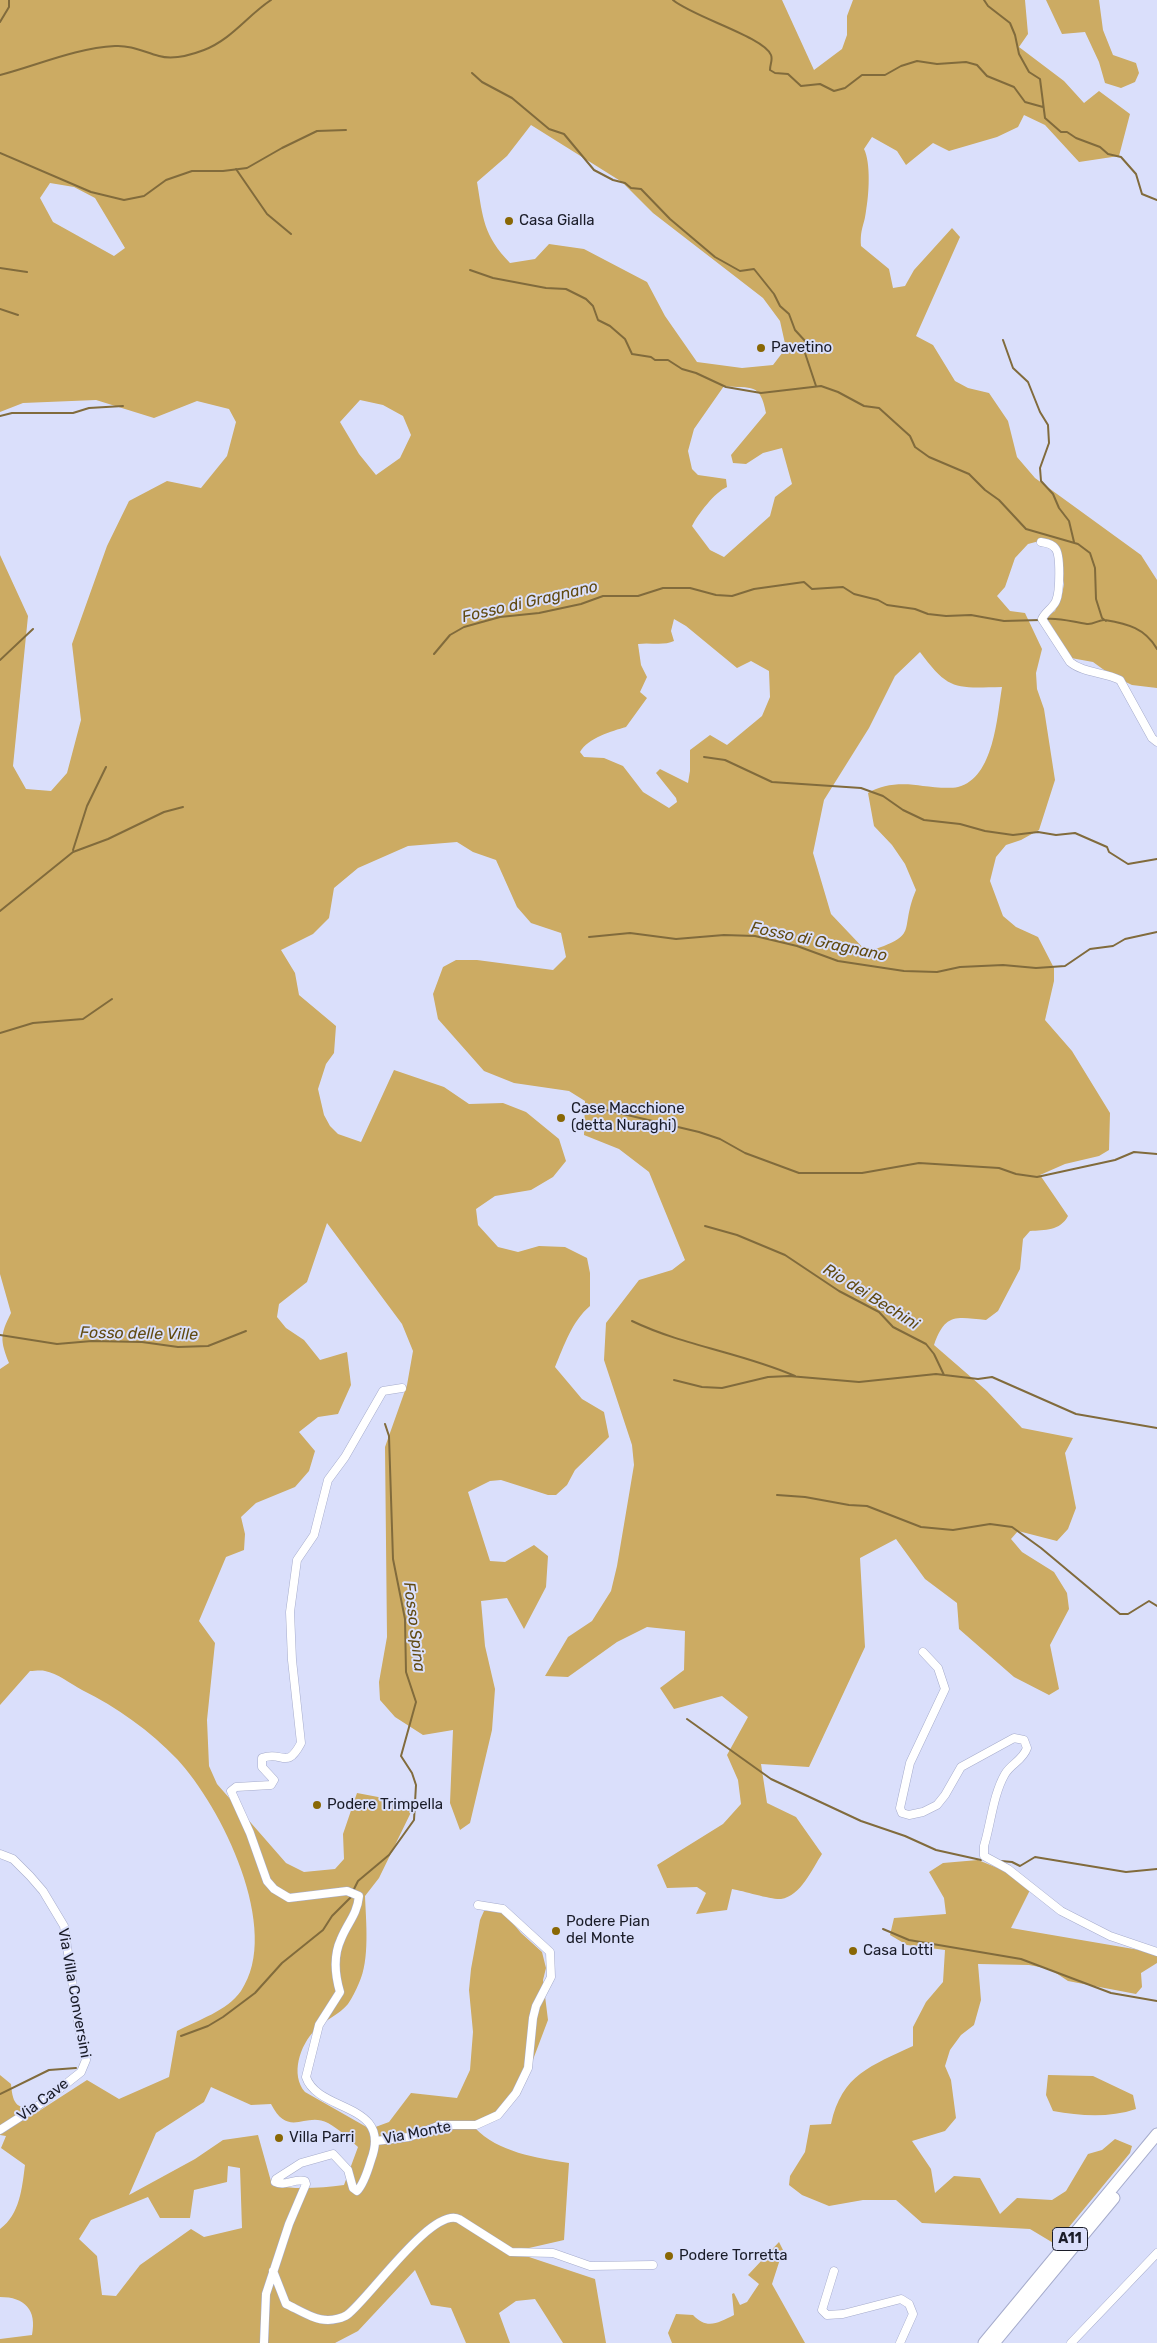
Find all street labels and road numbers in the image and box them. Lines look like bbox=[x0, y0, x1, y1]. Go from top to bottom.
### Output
street label: Via Villa Conversini bbox=[54, 1927, 94, 2059]
street label: Via Cave bbox=[14, 2075, 72, 2125]
street label: Via Monte bbox=[381, 2118, 453, 2148]
road number: A11 bbox=[1052, 2228, 1088, 2250]

